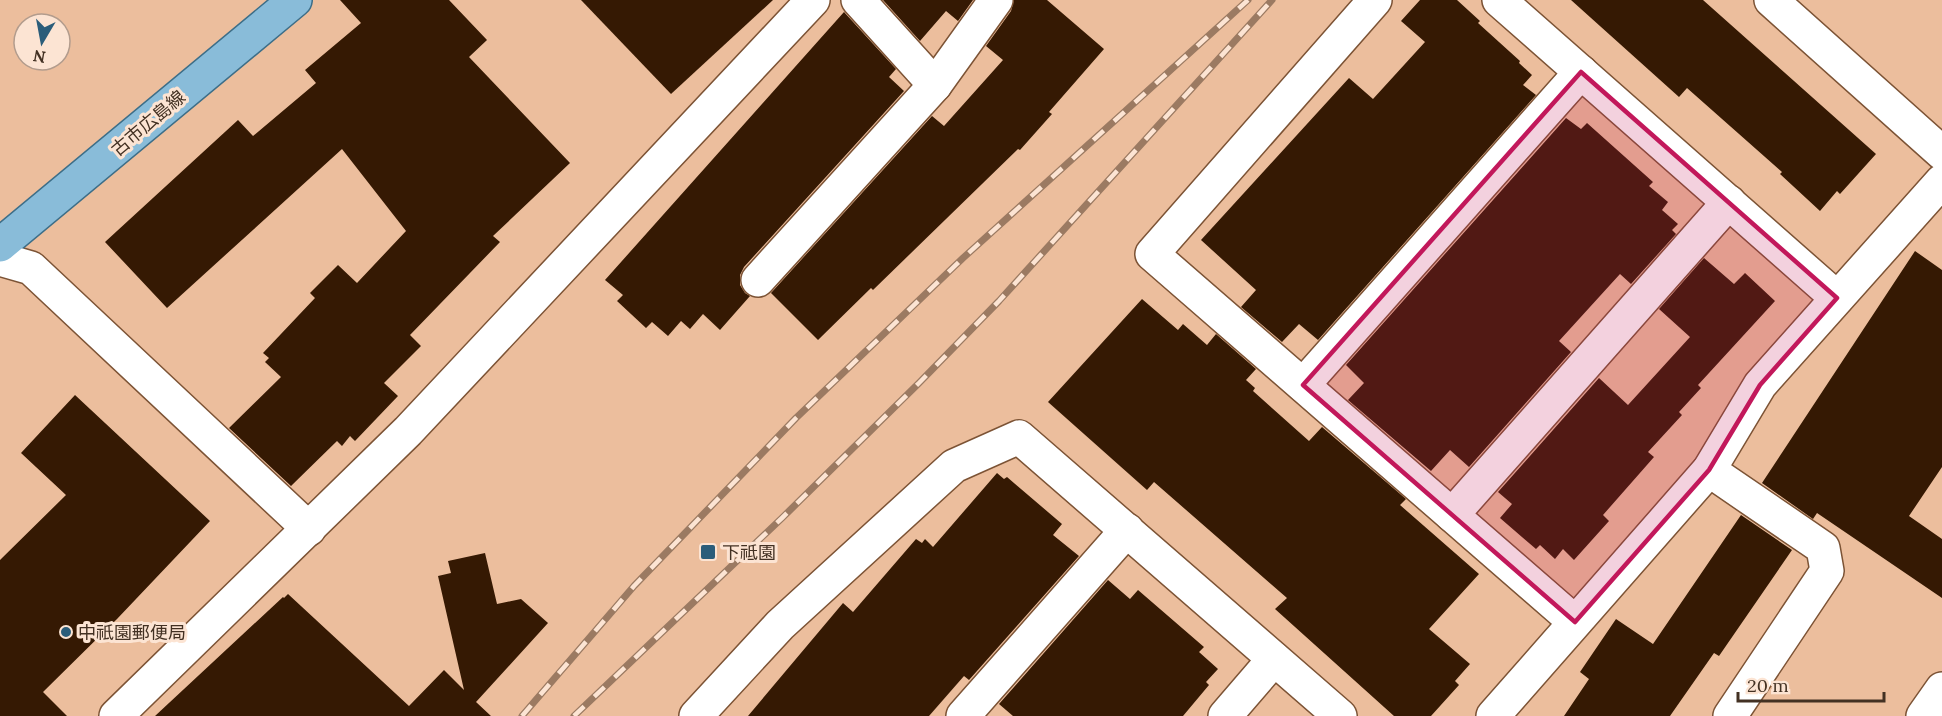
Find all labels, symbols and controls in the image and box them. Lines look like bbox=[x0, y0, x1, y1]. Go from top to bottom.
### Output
north arrow bbox=[12, 12, 72, 72]
text: N bbox=[32, 46, 47, 68]
street label: 古市広島線 bbox=[106, 85, 190, 161]
place label: 下祗園 bbox=[722, 541, 776, 564]
marker: 下祗園 bbox=[699, 543, 717, 561]
place label: 中祇園郵便局 bbox=[78, 621, 186, 644]
marker: 中祇園郵便局 bbox=[59, 625, 73, 639]
scale bar bbox=[1738, 665, 1884, 703]
text: 20 m bbox=[1747, 674, 1789, 697]

